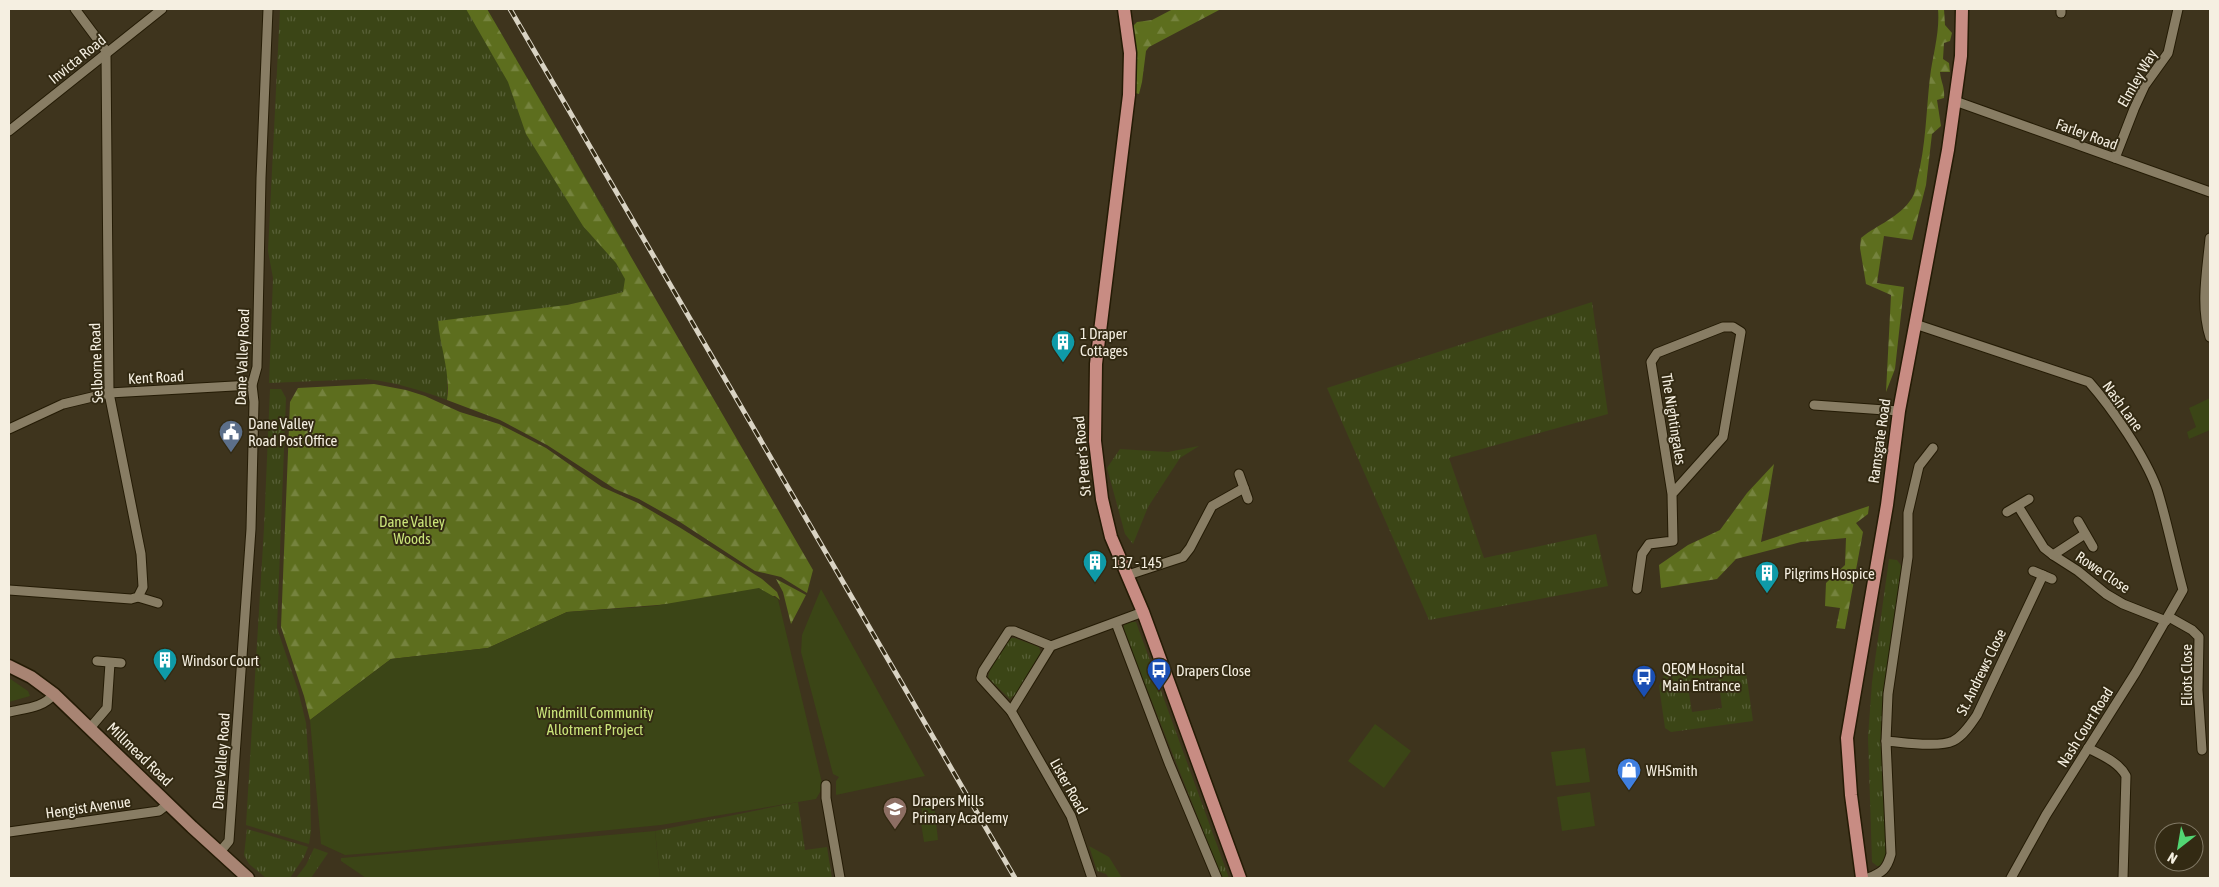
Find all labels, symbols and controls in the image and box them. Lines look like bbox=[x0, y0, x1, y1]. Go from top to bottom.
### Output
street label: Invicta Road bbox=[45, 31, 109, 87]
street label: Elmley Way bbox=[2114, 46, 2160, 110]
street label: Farley Road bbox=[2054, 115, 2120, 153]
street label: Dane Valley Road bbox=[232, 308, 252, 406]
street label: Selborne Road bbox=[86, 323, 106, 403]
place label: 1 Draper Cottages bbox=[1080, 325, 1128, 359]
building icon: 1 Draper Cottages bbox=[1050, 329, 1076, 363]
street label: Kent Road bbox=[128, 367, 184, 387]
street label: The Nightingales bbox=[1658, 372, 1690, 466]
street label: Nash Lane bbox=[2099, 378, 2147, 434]
street label: Ramsgate Road bbox=[1865, 398, 1893, 484]
place label: Dane Valley Road Post Office bbox=[248, 415, 338, 449]
street label: St Peter's Road bbox=[1070, 415, 1094, 497]
public building icon: Dane Valley Road Post Office bbox=[218, 419, 244, 453]
park label: Dane Valley Woods bbox=[379, 513, 445, 547]
street label: Rowe Close bbox=[2073, 548, 2134, 596]
building icon: 137 - 145 bbox=[1082, 549, 1108, 583]
place label: 137 - 145 bbox=[1112, 554, 1162, 571]
building icon: Pilgrims Hospice bbox=[1754, 560, 1780, 594]
place label: Pilgrims Hospice bbox=[1784, 565, 1875, 582]
street label: St. Andrews Close bbox=[1953, 626, 2009, 718]
street label: Eliots Close bbox=[2178, 644, 2195, 706]
building icon: Windsor Court bbox=[152, 647, 178, 681]
place label: Windsor Court bbox=[182, 652, 259, 669]
bus stop icon: Drapers Close bbox=[1146, 657, 1172, 691]
place label: QEQM Hospital Main Entrance bbox=[1662, 660, 1745, 694]
place label: Drapers Close bbox=[1176, 662, 1251, 679]
bus stop icon: QEQM Hospital Main Entrance bbox=[1631, 664, 1657, 698]
street label: Nash Court Road bbox=[2054, 684, 2116, 770]
park label: Windmill Community Allotment Project bbox=[537, 704, 653, 738]
street label: Dane Valley Road bbox=[209, 712, 233, 810]
street label: Millmead Road bbox=[104, 719, 176, 789]
street label: Lister Road bbox=[1047, 755, 1091, 817]
shop icon: WHSmith bbox=[1616, 757, 1642, 791]
place label: WHSmith bbox=[1646, 762, 1698, 779]
place label: Drapers Mills Primary Academy bbox=[912, 792, 1008, 826]
street label: Hengist Avenue bbox=[44, 793, 132, 821]
school or university icon: Drapers Mills Primary Academy bbox=[882, 796, 908, 830]
north arrow bbox=[2154, 822, 2204, 872]
text: N bbox=[2165, 849, 2180, 867]

